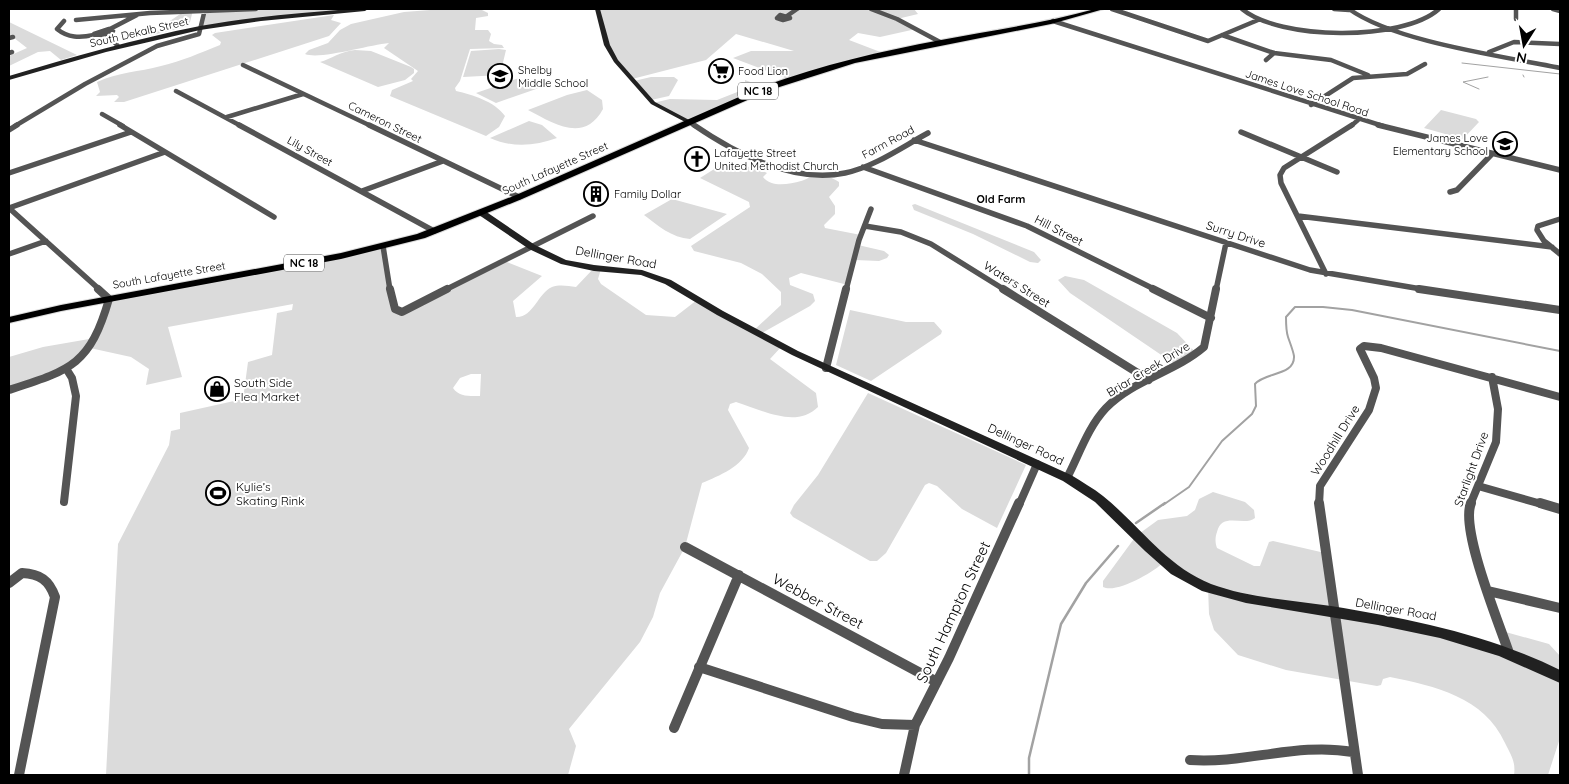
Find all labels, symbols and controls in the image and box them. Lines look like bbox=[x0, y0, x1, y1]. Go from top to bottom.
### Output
street label: South Dekalb Street bbox=[88, 14, 190, 50]
north arrow bbox=[1499, 20, 1549, 70]
text: N bbox=[1515, 48, 1528, 68]
supermarket icon: Food Lion bbox=[708, 58, 734, 84]
school or university icon: Shelby Middle School bbox=[487, 63, 513, 89]
place label: Shelby Middle School bbox=[518, 63, 588, 90]
place label: Food Lion bbox=[738, 64, 788, 78]
street label: James Love School Road bbox=[1243, 66, 1371, 120]
road number: NC 18 bbox=[738, 82, 778, 100]
street label: Cameron Street bbox=[346, 98, 424, 146]
street label: Farm Road bbox=[859, 122, 917, 162]
place label: James Love Elementary School bbox=[1393, 131, 1488, 158]
school or university icon: James Love Elementary School bbox=[1492, 131, 1518, 157]
street label: Lily Street bbox=[285, 133, 335, 169]
street label: South Lafayette Street bbox=[500, 138, 610, 198]
church icon: Lafayette Street United Methodist Church bbox=[684, 146, 710, 172]
place label: Lafayette Street United Methodist Church bbox=[714, 146, 839, 173]
building icon: Family Dollar bbox=[583, 181, 609, 207]
place label: Family Dollar bbox=[614, 187, 682, 201]
district label: Old Farm bbox=[977, 192, 1025, 206]
street label: Hill Street bbox=[1032, 211, 1086, 249]
street label: Surry Drive bbox=[1204, 217, 1268, 251]
street label: Dellinger Road bbox=[574, 242, 658, 272]
road number: NC 18 bbox=[284, 254, 324, 272]
street label: South Lafayette Street bbox=[111, 258, 227, 292]
street label: Waters Street bbox=[981, 258, 1053, 310]
street label: Briar Creek Drive bbox=[1104, 338, 1193, 400]
place label: South Side Flea Market bbox=[234, 375, 300, 404]
shop icon: South Side Flea Market bbox=[204, 376, 230, 402]
street label: Woodhill Drive bbox=[1307, 402, 1363, 478]
street label: Dellinger Road bbox=[986, 420, 1066, 468]
street label: Starlight Drive bbox=[1451, 429, 1492, 508]
place label: Kylie’s Skating Rink bbox=[236, 479, 305, 508]
sports icon: Kylie’s Skating Rink bbox=[205, 480, 231, 506]
street label: South Hampton Street bbox=[912, 538, 994, 686]
street label: Webber Street bbox=[769, 569, 867, 633]
street label: Dellinger Road bbox=[1354, 594, 1438, 624]

